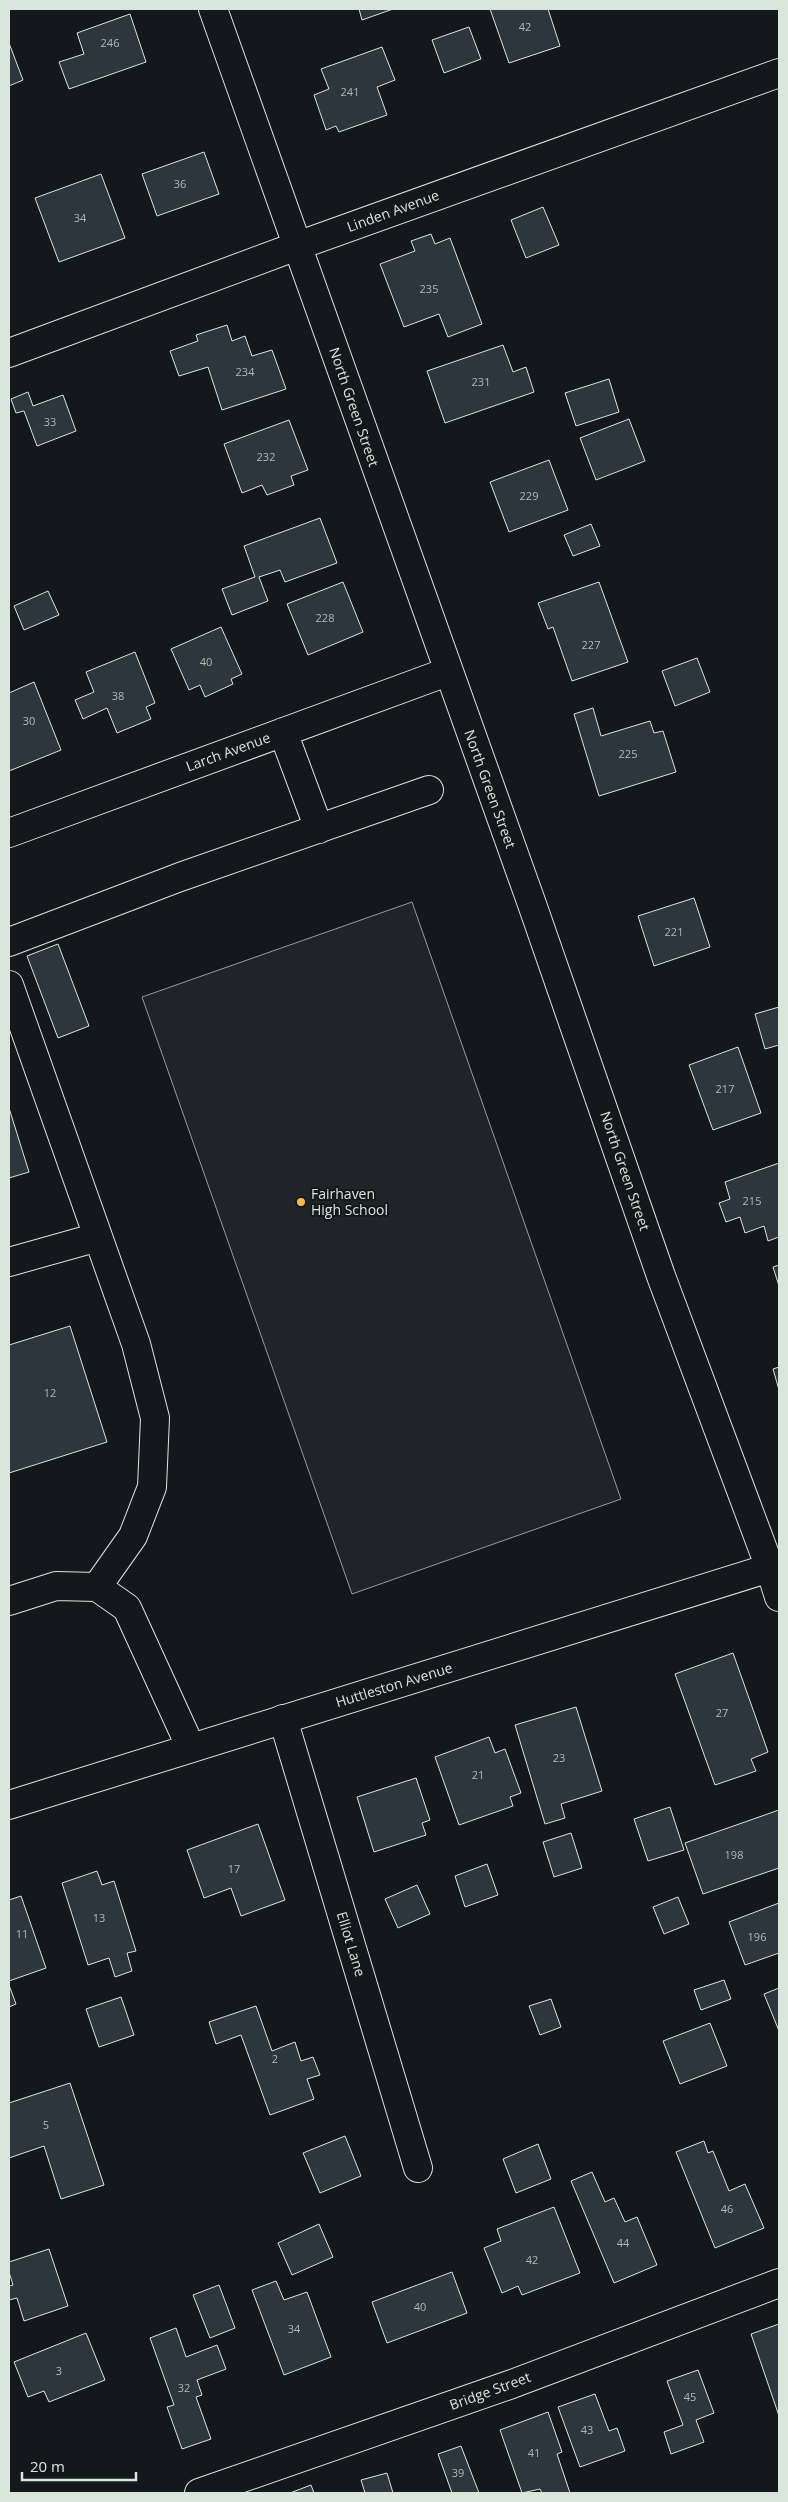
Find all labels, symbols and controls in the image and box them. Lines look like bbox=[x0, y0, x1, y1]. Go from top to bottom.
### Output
house number: 42 bbox=[519, 19, 531, 34]
house number: 246 bbox=[101, 35, 119, 50]
house number: 241 bbox=[341, 84, 359, 99]
house number: 36 bbox=[174, 176, 186, 191]
street label: Linden Avenue bbox=[344, 185, 442, 236]
house number: 34 bbox=[74, 210, 87, 225]
house number: 235 bbox=[420, 281, 438, 296]
street label: North Green Street bbox=[325, 345, 384, 469]
house number: 234 bbox=[236, 364, 255, 379]
house number: 231 bbox=[472, 374, 490, 389]
house number: 33 bbox=[44, 414, 56, 429]
house number: 232 bbox=[257, 449, 275, 464]
house number: 229 bbox=[520, 488, 538, 503]
house number: 228 bbox=[316, 610, 334, 625]
house number: 227 bbox=[582, 637, 600, 652]
house number: 40 bbox=[200, 654, 212, 669]
house number: 38 bbox=[112, 688, 124, 703]
house number: 30 bbox=[23, 713, 35, 728]
street label: Larch Avenue bbox=[183, 727, 273, 776]
street label: North Green Street bbox=[460, 727, 521, 851]
house number: 225 bbox=[619, 746, 637, 761]
house number: 221 bbox=[665, 924, 683, 939]
house number: 217 bbox=[716, 1081, 734, 1096]
street label: North Green Street bbox=[596, 1109, 655, 1233]
place label: Fairhaven High School bbox=[311, 1184, 388, 1219]
house number: 215 bbox=[743, 1193, 761, 1208]
marker: Fairhaven High School bbox=[295, 1196, 307, 1208]
house number: 12 bbox=[44, 1385, 56, 1400]
street label: Huttleston Avenue bbox=[333, 1658, 455, 1711]
house number: 27 bbox=[716, 1705, 728, 1720]
house number: 23 bbox=[553, 1750, 565, 1765]
house number: 21 bbox=[472, 1767, 484, 1782]
house number: 198 bbox=[725, 1847, 743, 1862]
house number: 17 bbox=[228, 1861, 240, 1876]
street label: Elliot Lane bbox=[333, 1909, 370, 1979]
house number: 13 bbox=[93, 1910, 105, 1925]
house number: 11 bbox=[16, 1926, 28, 1941]
house number: 196 bbox=[748, 1929, 766, 1944]
house number: 2 bbox=[272, 2051, 278, 2066]
house number: 5 bbox=[43, 2117, 49, 2132]
house number: 46 bbox=[721, 2201, 733, 2216]
house number: 44 bbox=[617, 2235, 630, 2250]
house number: 42 bbox=[526, 2252, 538, 2267]
house number: 40 bbox=[414, 2299, 426, 2314]
house number: 34 bbox=[288, 2321, 301, 2336]
house number: 3 bbox=[56, 2363, 62, 2378]
street label: Bridge Street bbox=[447, 2367, 533, 2414]
house number: 32 bbox=[178, 2380, 190, 2395]
house number: 45 bbox=[684, 2389, 696, 2404]
house number: 43 bbox=[581, 2422, 593, 2437]
house number: 41 bbox=[528, 2445, 540, 2460]
scale bar bbox=[22, 2450, 136, 2482]
text: 20 m bbox=[30, 2456, 65, 2476]
house number: 39 bbox=[452, 2465, 464, 2480]

